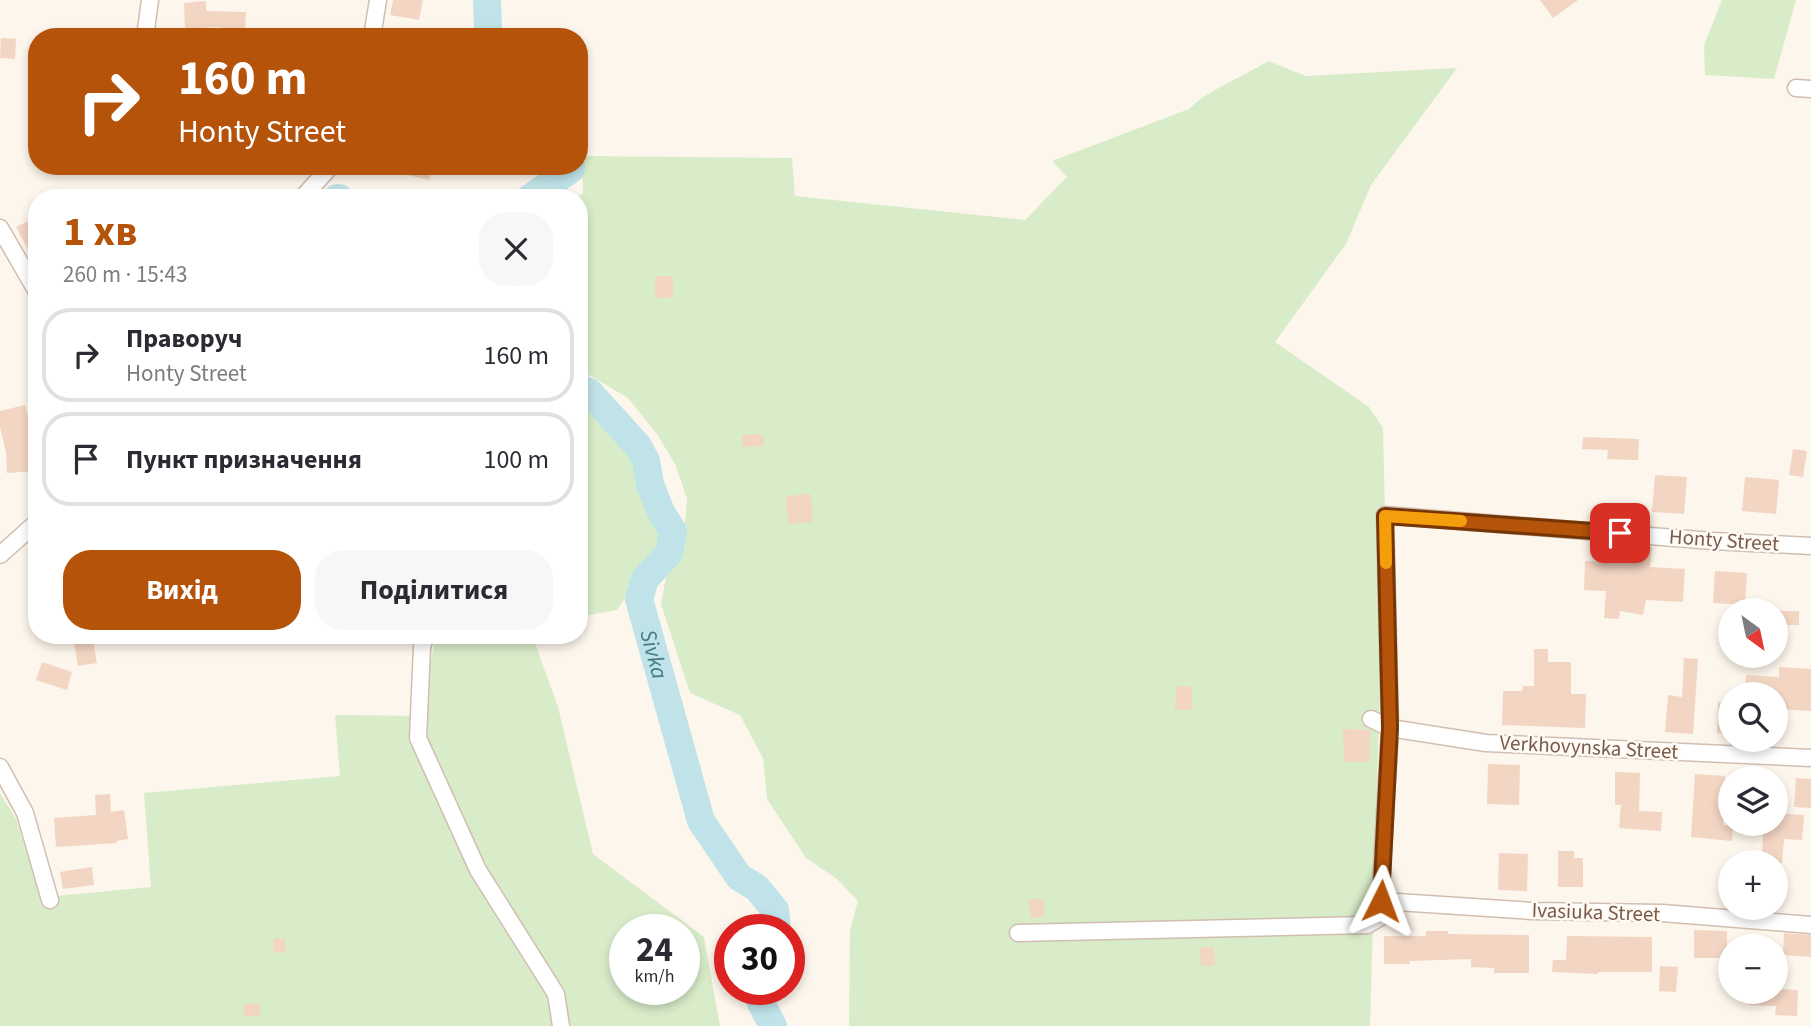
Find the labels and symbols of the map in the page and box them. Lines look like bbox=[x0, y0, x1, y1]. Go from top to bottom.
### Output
pin bbox=[1590, 503, 1650, 563]
street label: Honty Street bbox=[1668, 521, 1780, 559]
north arrow bbox=[1718, 598, 1788, 668]
water label: Sivka bbox=[632, 625, 677, 683]
street label: Verkhovynska Street bbox=[1499, 727, 1679, 767]
position arrow bbox=[1344, 864, 1418, 938]
street label: Ivasiuka Street bbox=[1531, 895, 1661, 929]
speed limit sign: 30 bbox=[714, 914, 805, 1005]

